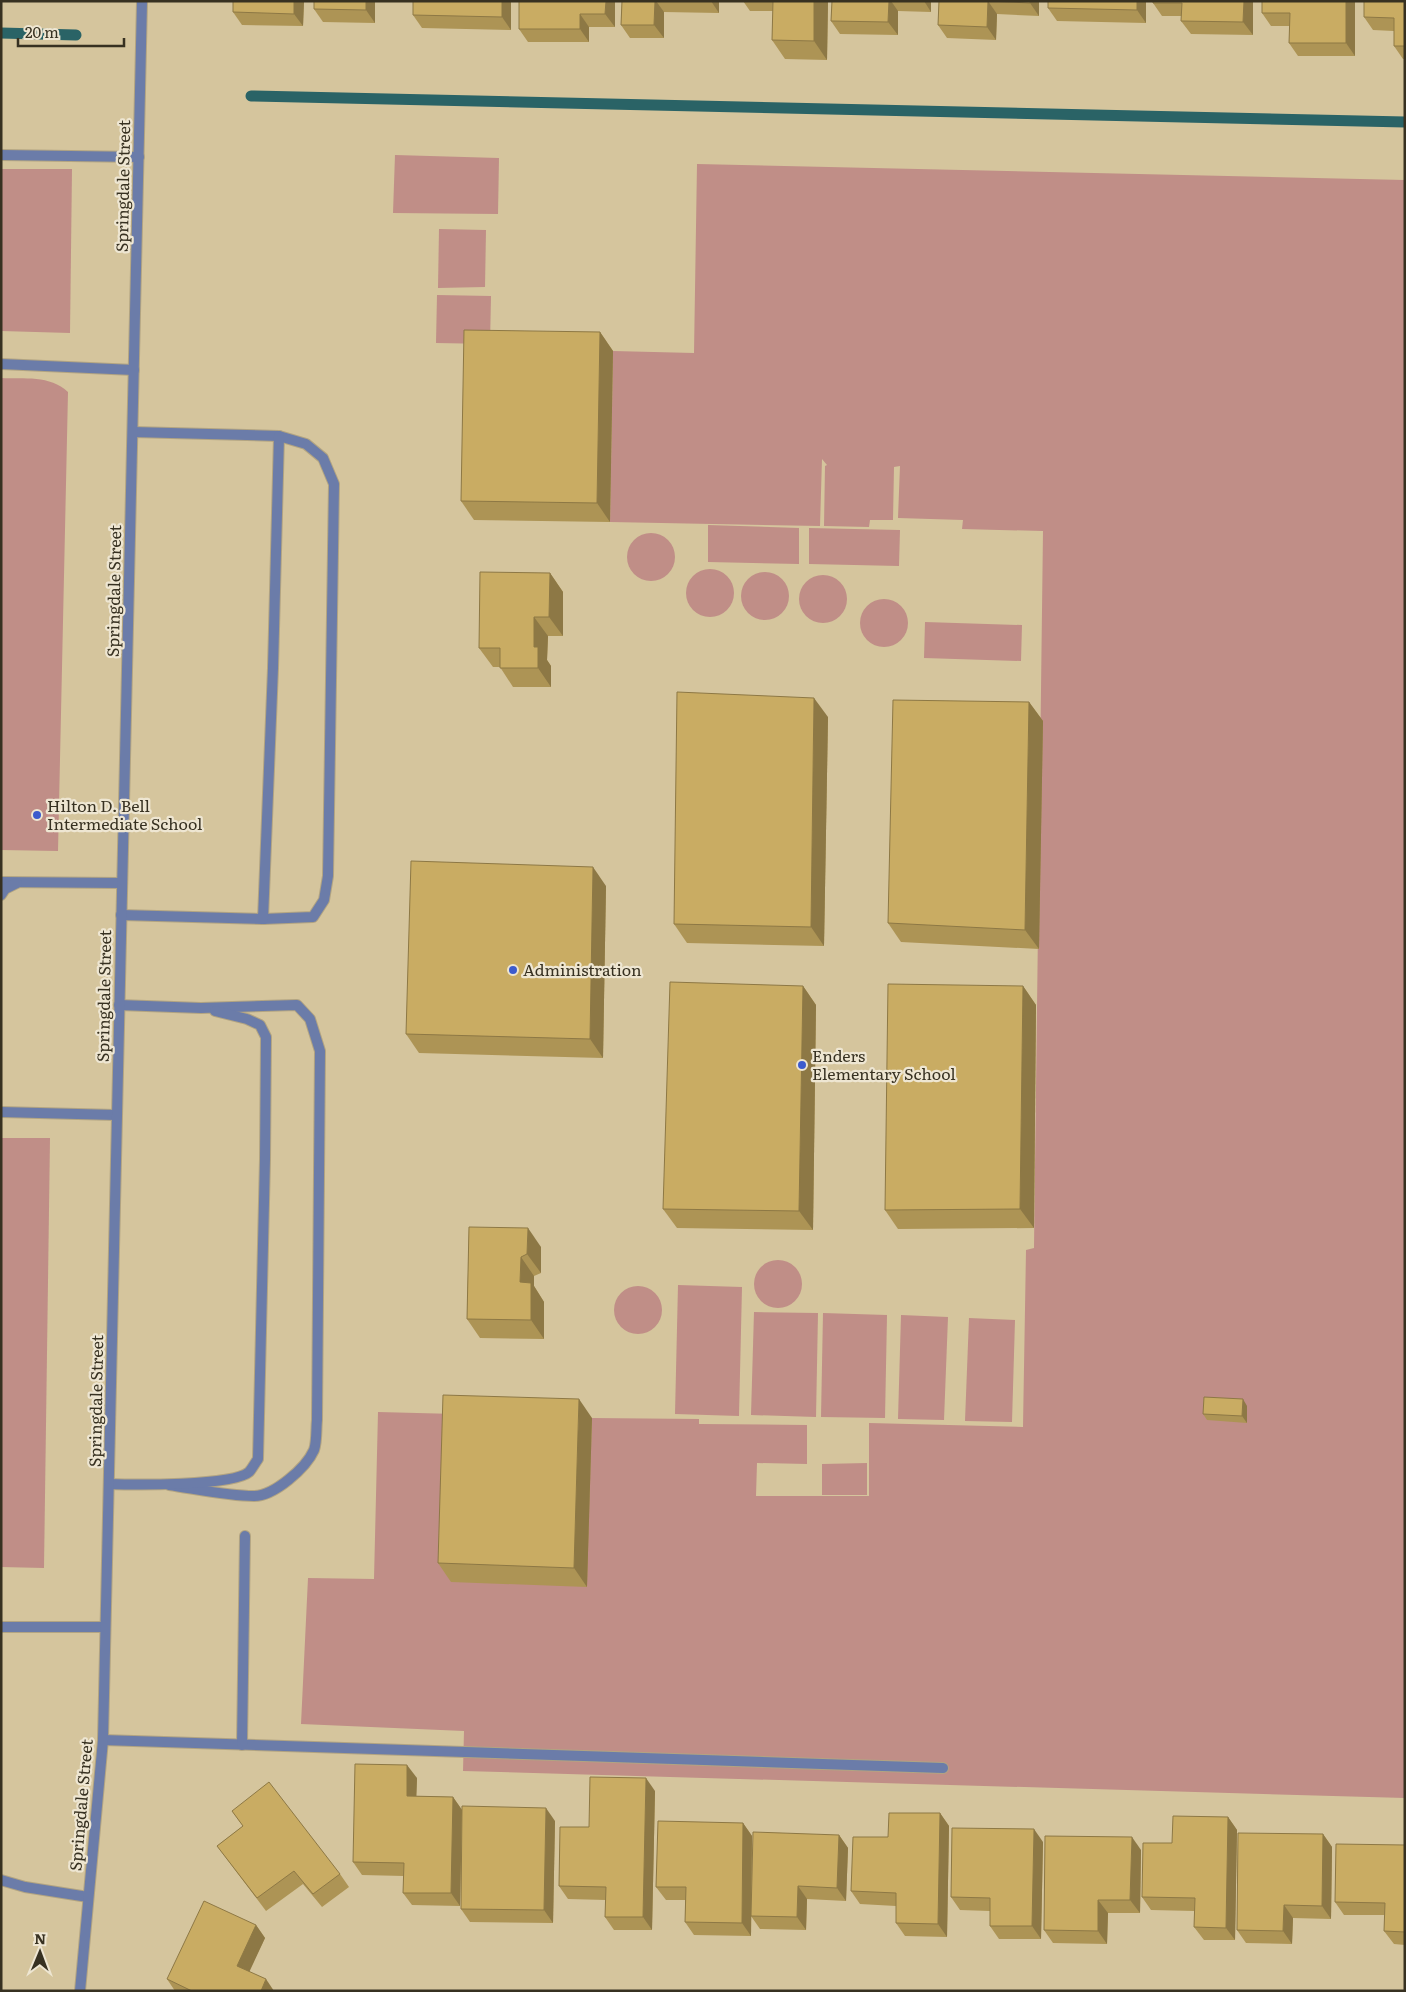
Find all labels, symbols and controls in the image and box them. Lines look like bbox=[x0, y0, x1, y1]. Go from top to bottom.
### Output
scale bar bbox=[18, 15, 124, 47]
text: 20 m bbox=[25, 20, 59, 43]
street label: Springdale Street bbox=[109, 119, 135, 252]
street label: Springdale Street bbox=[100, 524, 126, 657]
place label: Hilton D. Bell Intermediate School bbox=[47, 793, 202, 835]
marker: Hilton D. Bell Intermediate School bbox=[31, 809, 43, 821]
street label: Springdale Street bbox=[90, 929, 116, 1062]
place label: Administration bbox=[523, 957, 642, 981]
marker: Administration bbox=[507, 964, 519, 976]
place label: Enders Elementary School bbox=[812, 1043, 956, 1085]
marker: Enders Elementary School bbox=[796, 1059, 808, 1071]
street label: Springdale Street bbox=[82, 1334, 108, 1467]
street label: Springdale Street bbox=[62, 1737, 98, 1872]
north arrow bbox=[15, 1927, 65, 1977]
text: N bbox=[34, 1928, 47, 1948]

